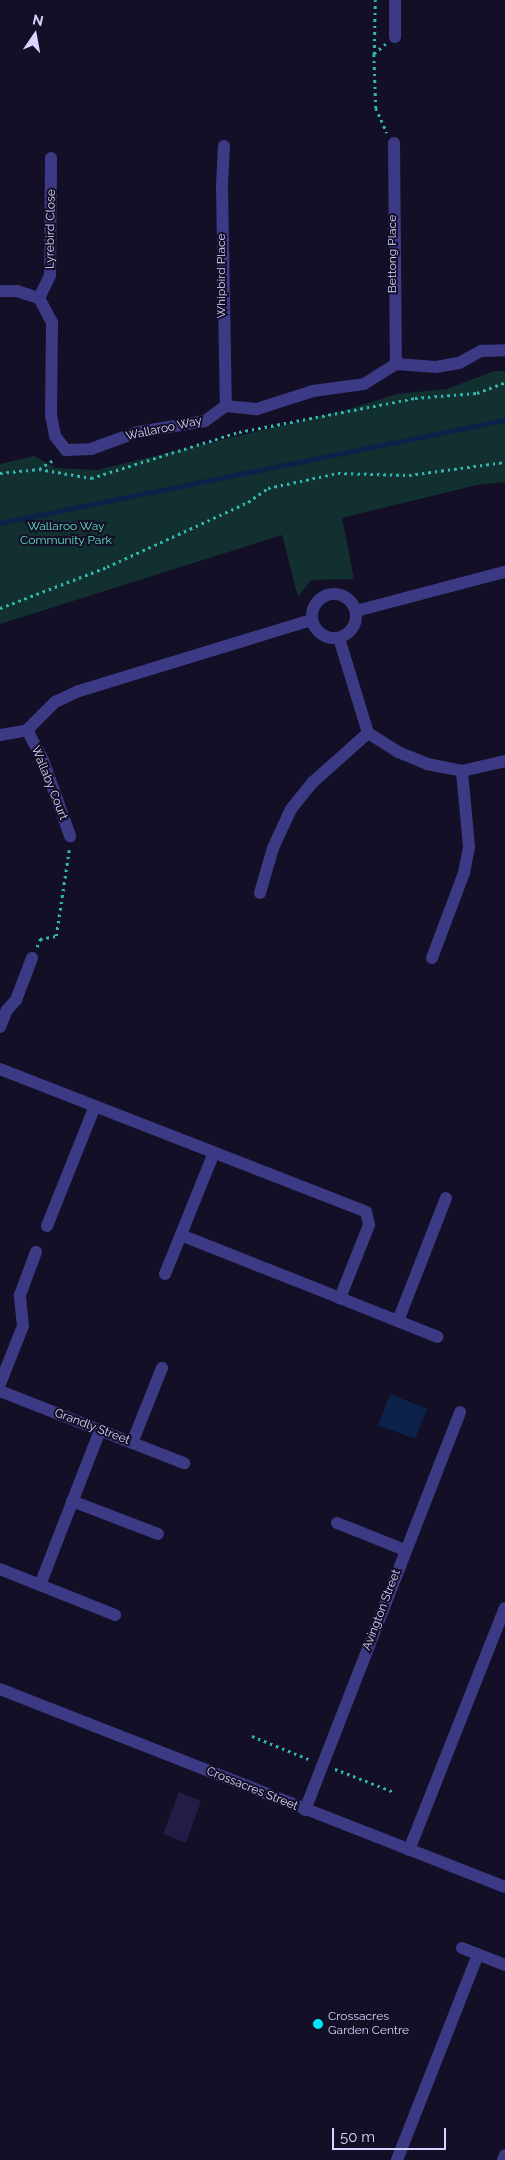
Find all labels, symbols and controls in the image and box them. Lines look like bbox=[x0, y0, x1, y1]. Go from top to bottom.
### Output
north arrow bbox=[10, 10, 60, 60]
text: N bbox=[31, 11, 45, 29]
street label: Lyrebird Close bbox=[43, 189, 59, 269]
street label: Bettong Place bbox=[386, 215, 400, 293]
street label: Whipbird Place bbox=[215, 234, 229, 318]
street label: Wallaroo Way bbox=[125, 414, 203, 444]
park label: Wallaroo Way Community Park bbox=[20, 520, 112, 548]
street label: Wallaby Court bbox=[28, 744, 70, 822]
street label: Grandly Street bbox=[52, 1406, 132, 1448]
street label: Avington Street bbox=[360, 1568, 404, 1652]
street label: Crossacres Street bbox=[204, 1764, 300, 1814]
place label: Crossacres Garden Centre bbox=[328, 2010, 409, 2038]
marker: Crossacres Garden Centre bbox=[312, 2018, 324, 2030]
scale bar bbox=[335, 2118, 449, 2150]
text: 50 m bbox=[340, 2128, 375, 2146]

